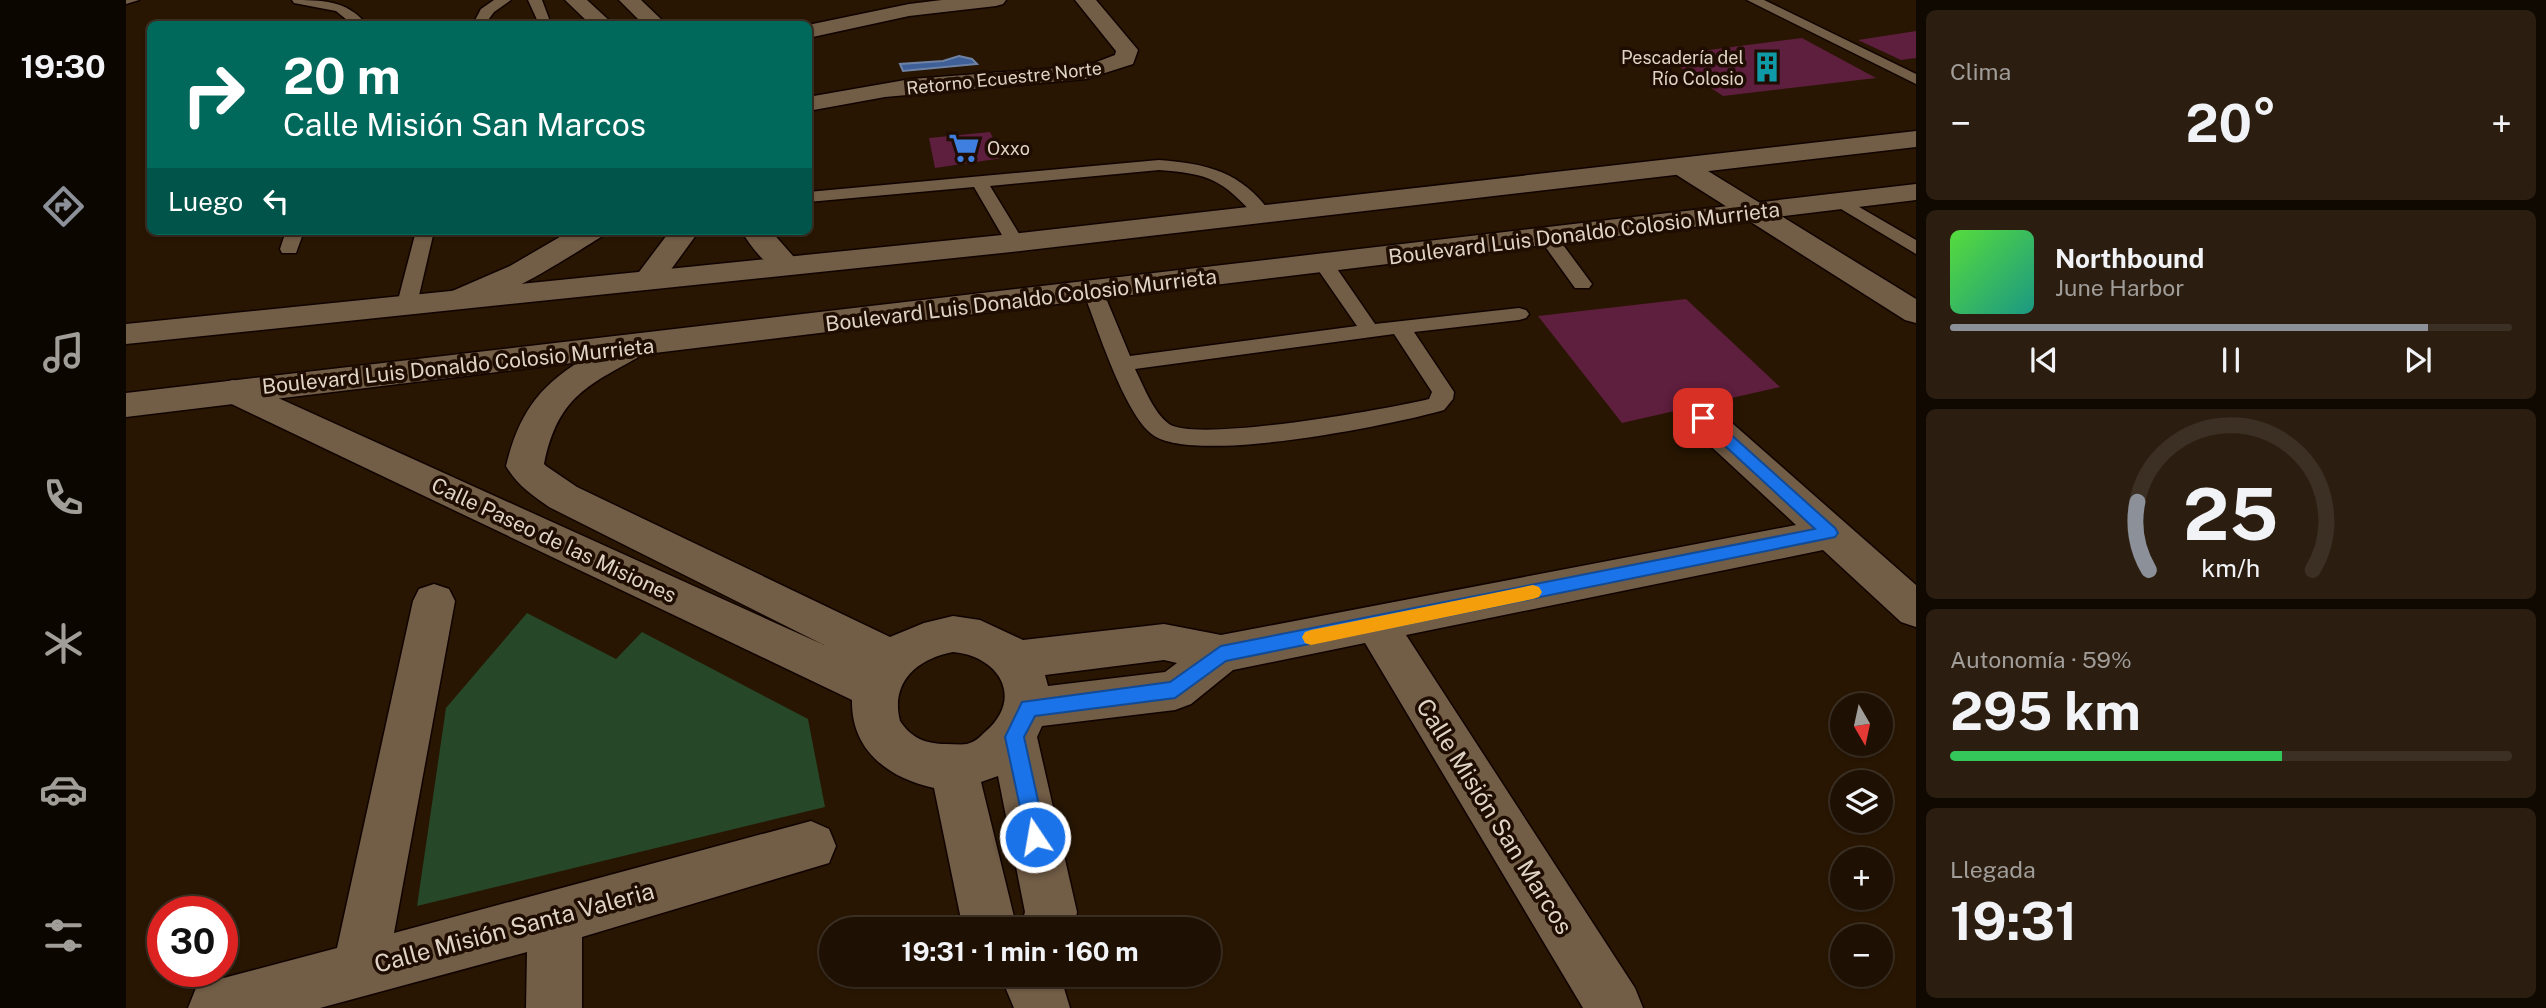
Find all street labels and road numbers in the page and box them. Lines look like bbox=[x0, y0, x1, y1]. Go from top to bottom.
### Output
street label: Retorno Ecuestre Norte bbox=[905, 57, 1103, 99]
street label: Boulevard Luis Donaldo Colosio Murrieta bbox=[1387, 197, 1781, 269]
street label: Boulevard Luis Donaldo Colosio Murrieta bbox=[824, 264, 1218, 336]
street label: Boulevard Luis Donaldo Colosio Murrieta bbox=[261, 333, 655, 399]
street label: Calle Paseo de las Misiones bbox=[428, 472, 680, 608]
street label: Calle Misión San Marcos bbox=[1411, 693, 1579, 939]
street label: Calle Misión Santa Valeria bbox=[371, 876, 657, 978]

